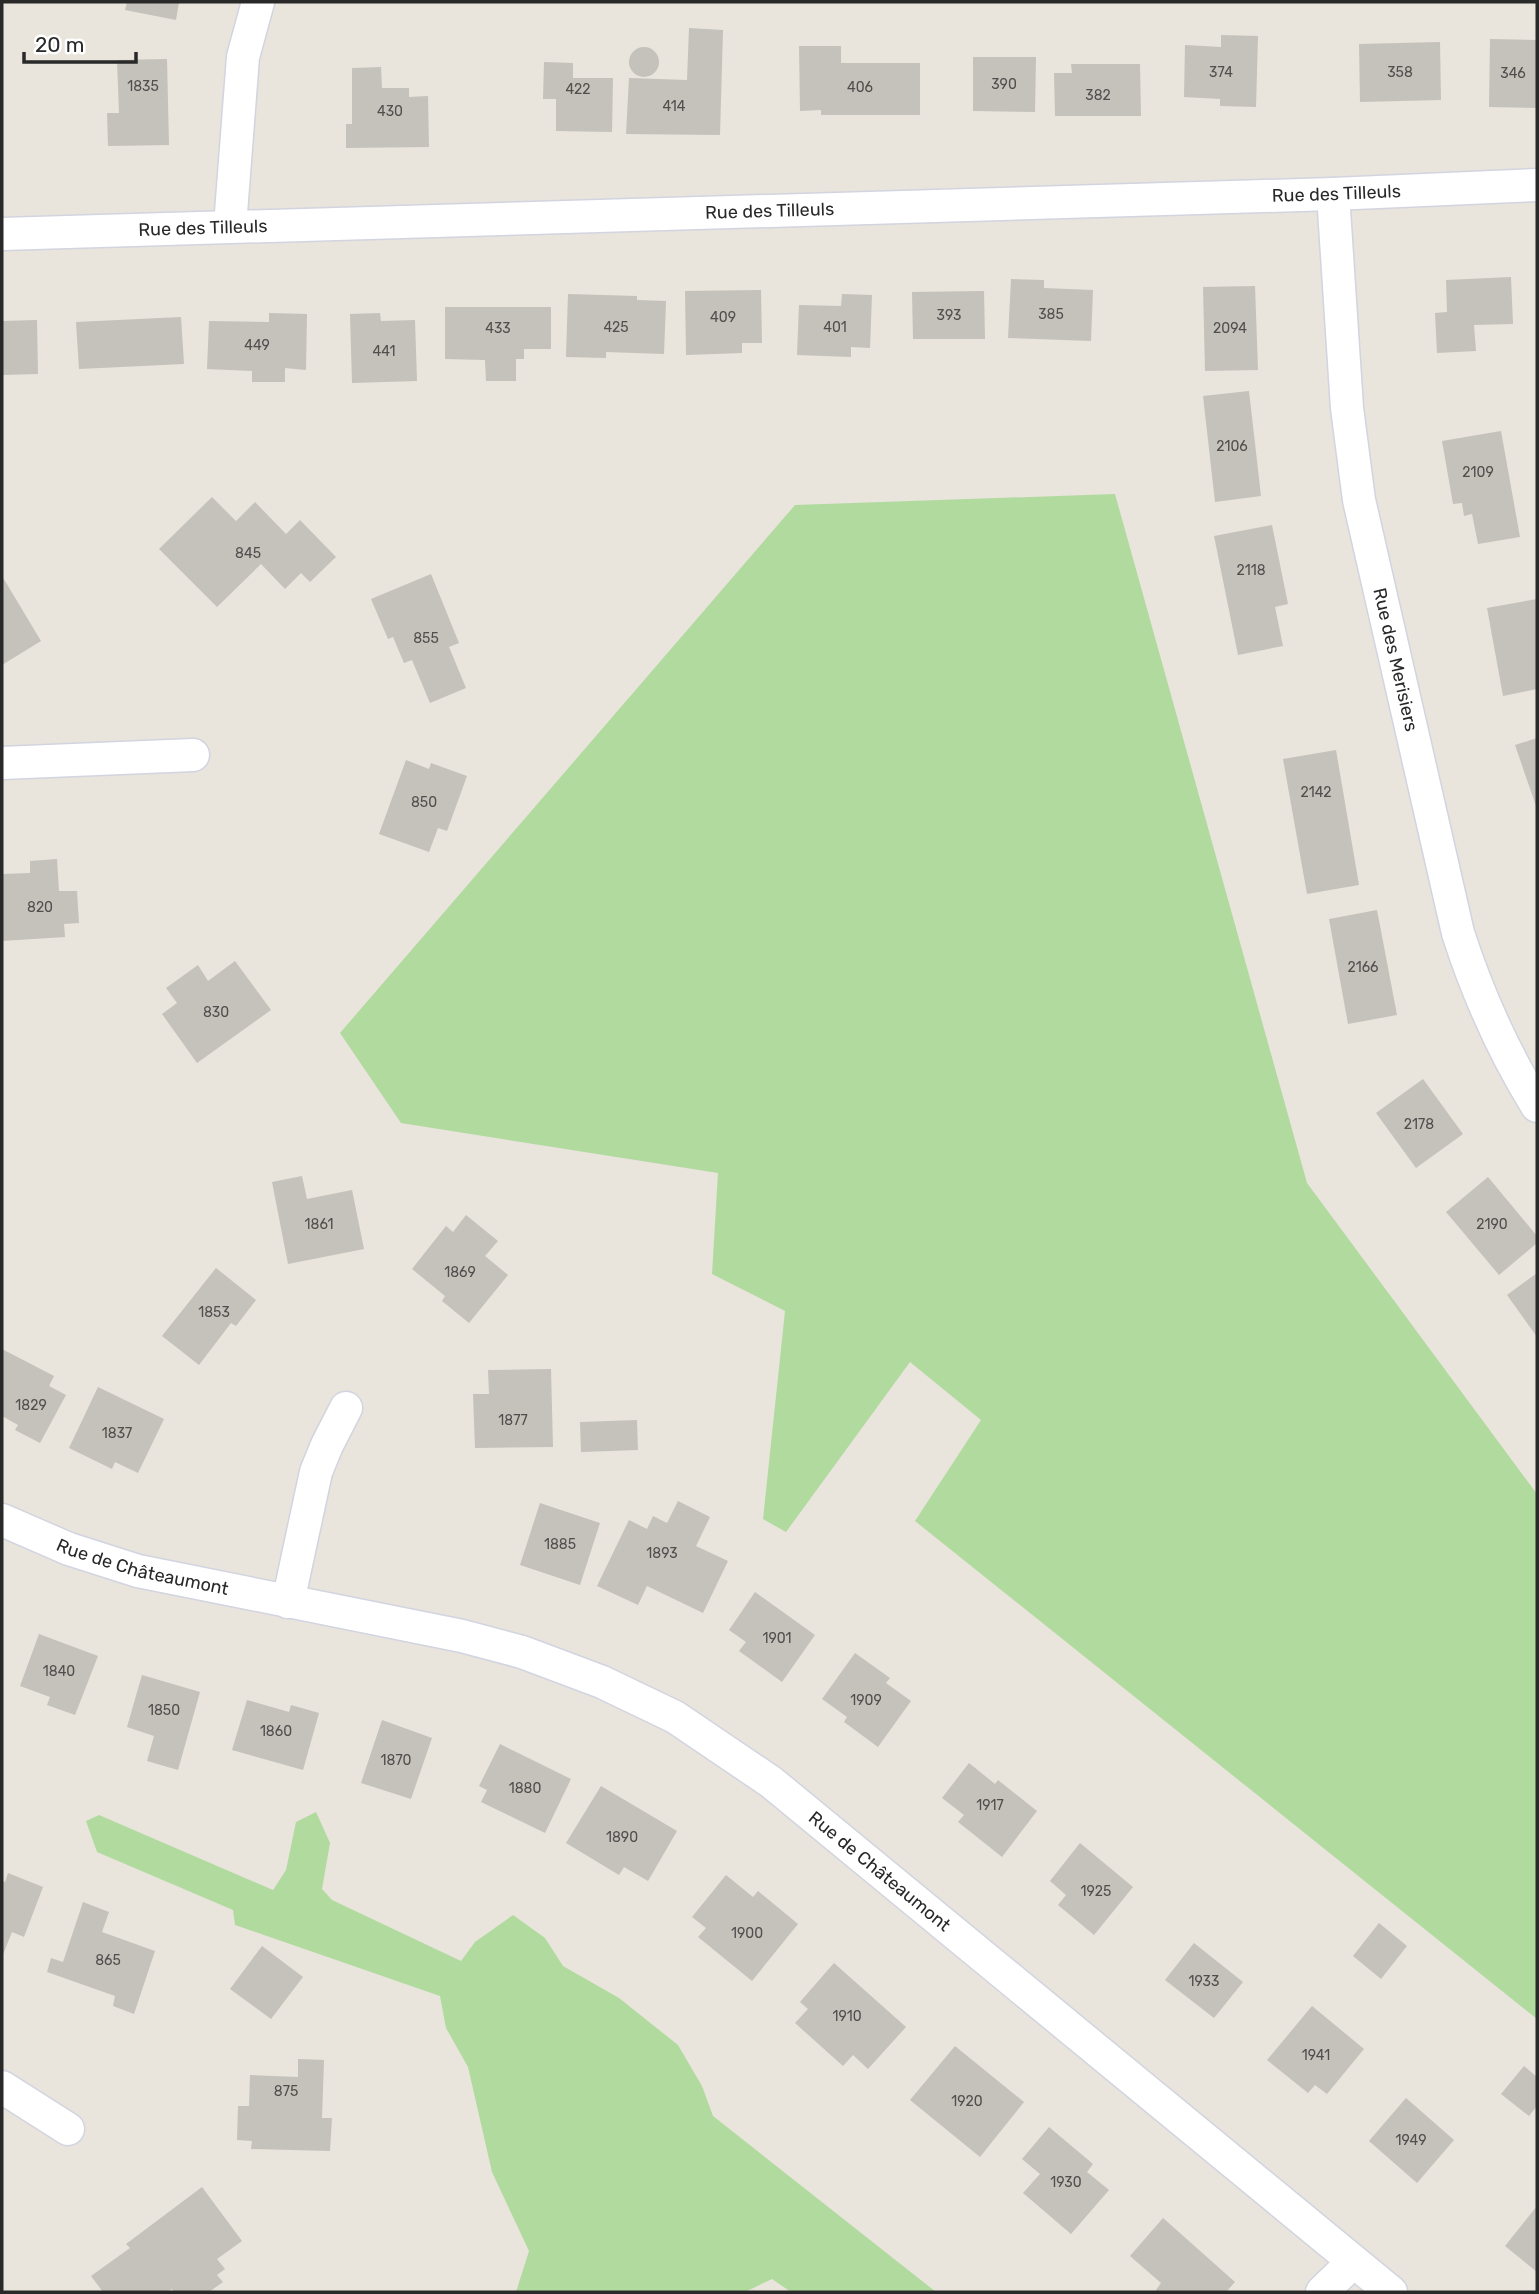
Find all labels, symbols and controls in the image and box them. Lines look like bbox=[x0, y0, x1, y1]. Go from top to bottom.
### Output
scale bar bbox=[24, 21, 136, 65]
text: 20 m bbox=[35, 32, 84, 57]
house number: 374 bbox=[1209, 64, 1233, 81]
house number: 358 bbox=[1387, 64, 1413, 81]
house number: 346 bbox=[1500, 65, 1526, 82]
house number: 390 bbox=[991, 76, 1017, 93]
house number: 1835 bbox=[127, 78, 159, 95]
house number: 406 bbox=[847, 79, 873, 96]
house number: 422 bbox=[565, 81, 591, 98]
house number: 382 bbox=[1085, 87, 1111, 104]
house number: 414 bbox=[662, 98, 686, 115]
house number: 430 bbox=[377, 103, 403, 120]
street label: Rue des Tilleuls bbox=[1272, 180, 1401, 207]
street label: Rue des Tilleuls bbox=[705, 198, 835, 224]
street label: Rue des Tilleuls bbox=[138, 215, 268, 241]
house number: 385 bbox=[1038, 306, 1064, 323]
house number: 393 bbox=[937, 307, 961, 324]
house number: 409 bbox=[710, 309, 736, 326]
house number: 425 bbox=[603, 319, 629, 336]
house number: 401 bbox=[823, 319, 847, 336]
house number: 433 bbox=[485, 320, 511, 337]
house number: 2094 bbox=[1213, 320, 1247, 337]
house number: 449 bbox=[244, 337, 270, 354]
house number: 441 bbox=[372, 343, 396, 360]
house number: 2106 bbox=[1216, 438, 1248, 455]
house number: 2109 bbox=[1462, 464, 1494, 481]
house number: 845 bbox=[235, 545, 261, 562]
house number: 2118 bbox=[1236, 562, 1266, 579]
street label: Rue des Merisiers bbox=[1368, 586, 1423, 734]
house number: 855 bbox=[413, 630, 439, 647]
house number: 2142 bbox=[1300, 784, 1332, 801]
house number: 850 bbox=[411, 794, 437, 811]
house number: 820 bbox=[27, 899, 53, 916]
house number: 2166 bbox=[1347, 959, 1379, 976]
house number: 830 bbox=[203, 1004, 229, 1021]
house number: 2178 bbox=[1404, 1116, 1434, 1133]
house number: 1861 bbox=[305, 1216, 334, 1233]
house number: 2190 bbox=[1476, 1216, 1508, 1233]
house number: 1869 bbox=[444, 1264, 476, 1281]
house number: 1853 bbox=[198, 1304, 230, 1321]
house number: 1829 bbox=[15, 1397, 47, 1414]
house number: 1877 bbox=[498, 1412, 528, 1429]
house number: 1837 bbox=[102, 1425, 132, 1442]
street label: Rue de Châteaumont bbox=[53, 1534, 231, 1600]
house number: 1885 bbox=[544, 1536, 576, 1553]
house number: 1893 bbox=[646, 1545, 678, 1562]
house number: 1901 bbox=[762, 1630, 792, 1647]
house number: 1840 bbox=[43, 1663, 75, 1680]
house number: 1909 bbox=[850, 1692, 882, 1709]
house number: 1850 bbox=[148, 1702, 180, 1719]
house number: 1860 bbox=[260, 1723, 292, 1740]
house number: 1870 bbox=[381, 1752, 412, 1769]
house number: 1880 bbox=[509, 1780, 541, 1797]
house number: 1917 bbox=[976, 1797, 1004, 1814]
street label: Rue de Châteaumont bbox=[804, 1807, 955, 1936]
house number: 1890 bbox=[606, 1829, 638, 1846]
house number: 1925 bbox=[1081, 1883, 1111, 1900]
house number: 1900 bbox=[731, 1925, 763, 1942]
house number: 865 bbox=[95, 1952, 121, 1969]
house number: 1933 bbox=[1189, 1973, 1219, 1990]
house number: 1910 bbox=[832, 2008, 862, 2025]
house number: 1941 bbox=[1302, 2047, 1330, 2064]
house number: 875 bbox=[274, 2083, 298, 2100]
house number: 1920 bbox=[951, 2093, 983, 2110]
house number: 1949 bbox=[1396, 2132, 1426, 2149]
house number: 1930 bbox=[1050, 2174, 1082, 2191]

